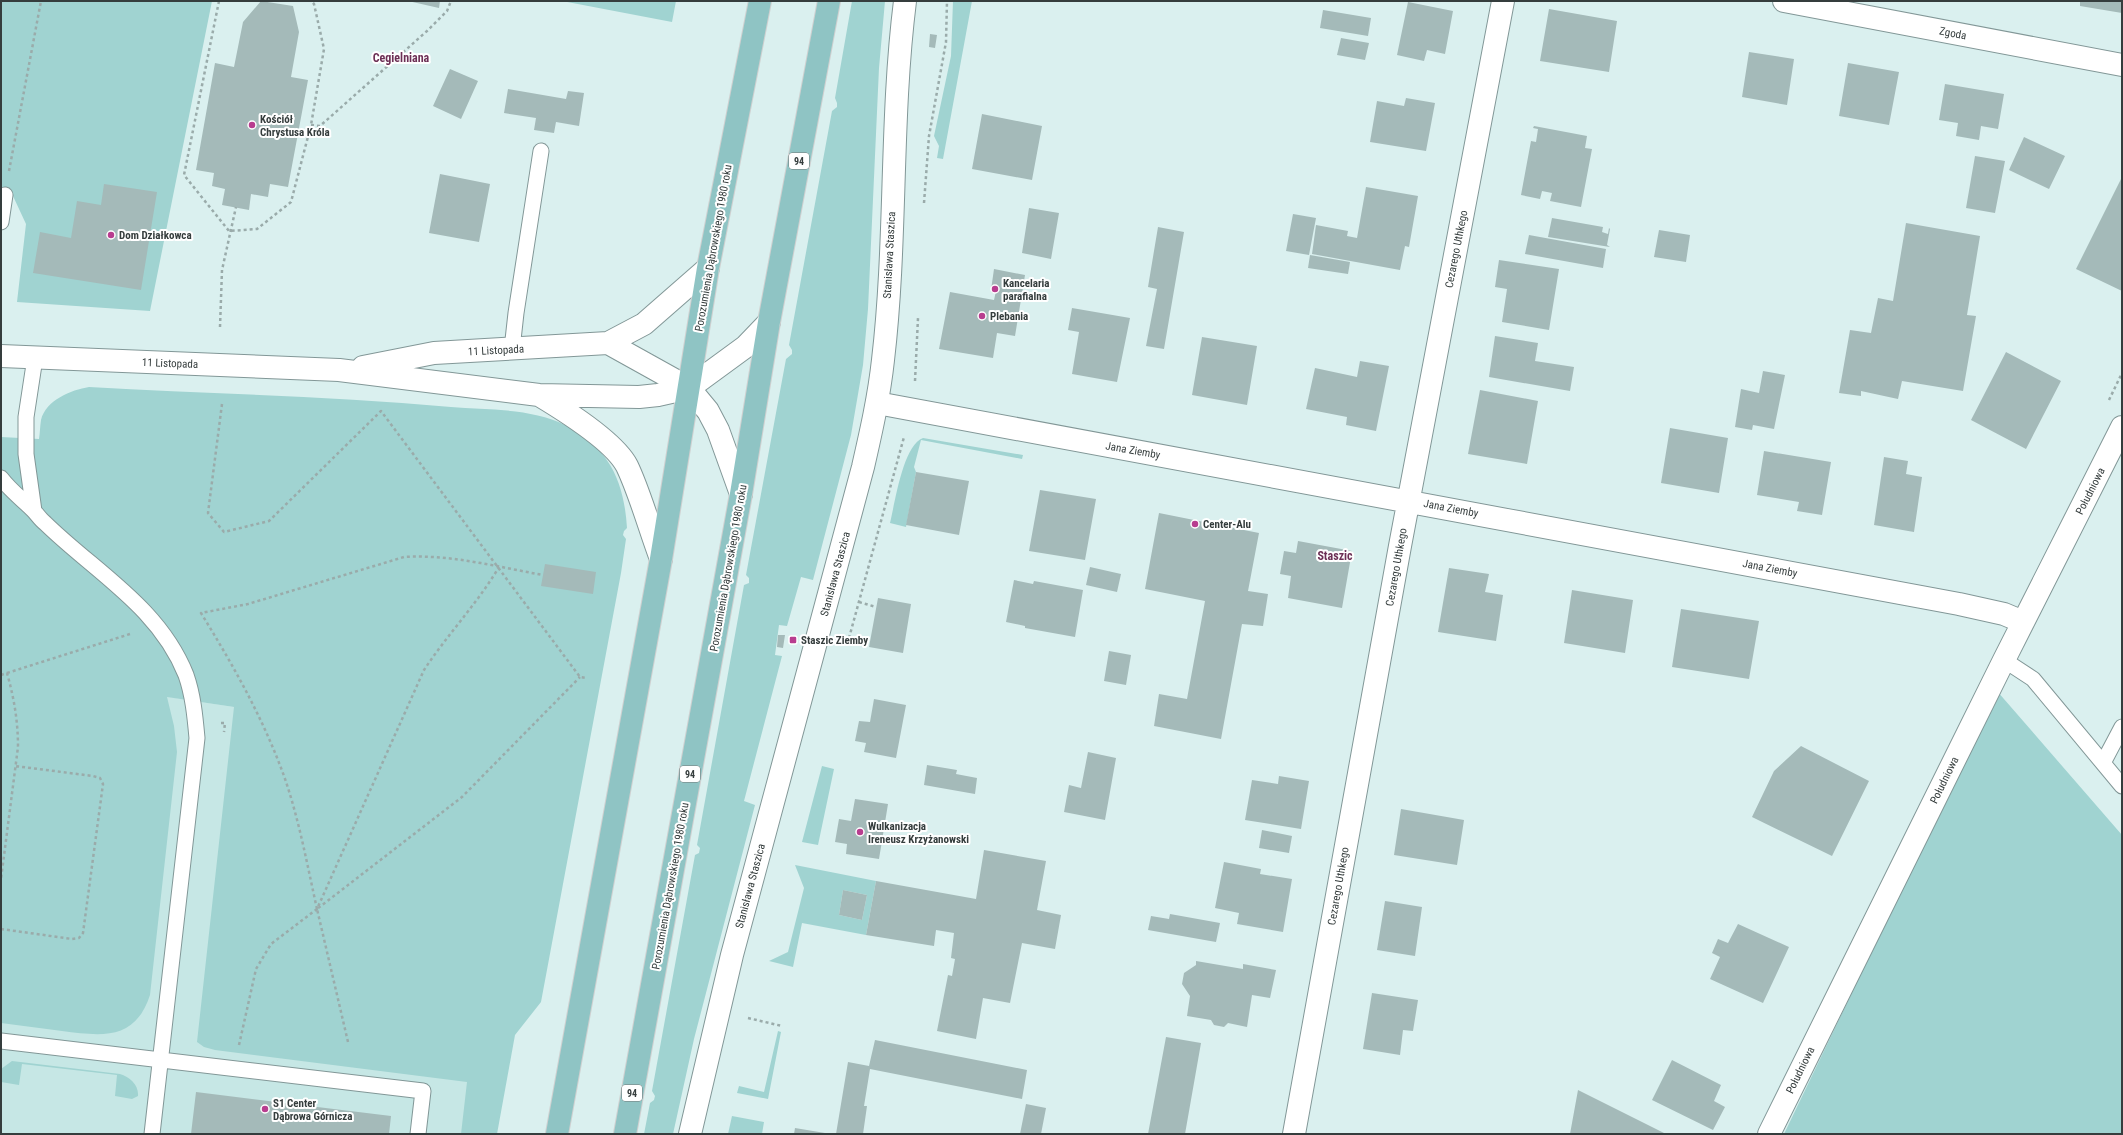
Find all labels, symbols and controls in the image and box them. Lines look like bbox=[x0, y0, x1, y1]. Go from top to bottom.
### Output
street label: Zgoda bbox=[1938, 25, 1968, 42]
district label: Cegielniana bbox=[373, 51, 430, 65]
place label: Kościół Chrystusa Króla bbox=[260, 113, 330, 139]
marker: Kościół Chrystusa Króla bbox=[247, 120, 257, 130]
road number: 94 bbox=[789, 153, 809, 169]
street label: Porozumienia Dąbrowskiego 1980 roku bbox=[692, 164, 735, 333]
street label: Cezarego Uthkego bbox=[1443, 209, 1471, 289]
street label: Stanisława Staszica bbox=[881, 211, 898, 299]
place label: Dom Działkowca bbox=[119, 229, 192, 242]
marker: Dom Działkowca bbox=[106, 230, 116, 240]
place label: Kancelaria parafialna bbox=[1003, 277, 1050, 303]
marker: Kancelaria parafialna bbox=[990, 284, 1000, 294]
place label: Plebania bbox=[990, 310, 1028, 323]
marker: Plebania bbox=[977, 311, 987, 321]
street label: 11 Listopada bbox=[468, 343, 524, 358]
street label: 11 Listopada bbox=[142, 356, 198, 371]
street label: Jana Ziemby bbox=[1105, 439, 1162, 462]
street label: Południowa bbox=[2073, 466, 2108, 517]
street label: Porozumienia Dąbrowskiego 1980 roku bbox=[707, 484, 750, 653]
street label: Jana Ziemby bbox=[1422, 497, 1480, 520]
place label: Center-Alu bbox=[1203, 518, 1251, 531]
marker: Center-Alu bbox=[1190, 519, 1200, 529]
street label: Cezarego Uthkego bbox=[1383, 527, 1410, 607]
street label: Stanisława Staszica bbox=[818, 530, 853, 618]
district label: Staszic bbox=[1317, 549, 1353, 563]
street label: Jana Ziemby bbox=[1741, 557, 1799, 580]
place label: Staszic Ziemby bbox=[801, 634, 868, 647]
marker: Staszic Ziemby bbox=[788, 635, 798, 645]
street label: Południowa bbox=[1927, 755, 1961, 806]
road number: 94 bbox=[680, 766, 700, 782]
street label: Porozumienia Dąbrowskiego 1980 roku bbox=[649, 802, 692, 971]
place label: Wulkanizacja Ireneusz Krzyżanowski bbox=[868, 820, 969, 846]
marker: Wulkanizacja Ireneusz Krzyżanowski bbox=[855, 827, 865, 837]
street label: Stanisława Staszica bbox=[733, 842, 768, 930]
street label: Cezarego Uthkego bbox=[1325, 846, 1352, 926]
street label: Południowa bbox=[1783, 1045, 1817, 1096]
road number: 94 bbox=[622, 1085, 642, 1101]
place label: S1 Center Dąbrowa Górnicza bbox=[273, 1097, 352, 1123]
marker: S1 Center Dąbrowa Górnicza bbox=[260, 1104, 270, 1114]

